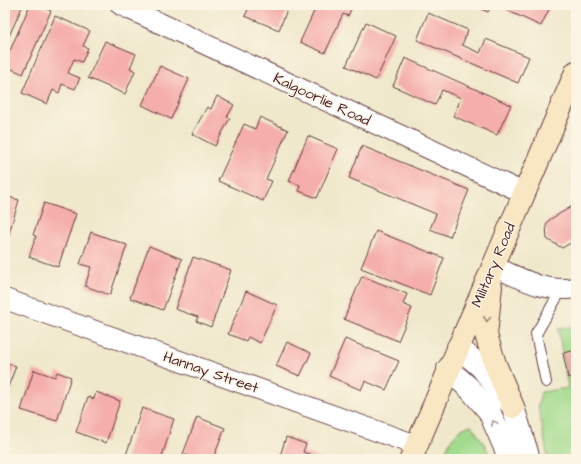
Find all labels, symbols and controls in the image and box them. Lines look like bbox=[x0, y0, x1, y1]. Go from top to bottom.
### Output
street label: Kalgoorlie Road bbox=[269, 68, 374, 132]
street label: Military Road bbox=[466, 219, 522, 311]
one-way arrow bbox=[483, 316, 492, 322]
street label: Hannay Street bbox=[160, 346, 261, 400]
one-way arrow bbox=[491, 420, 499, 428]

